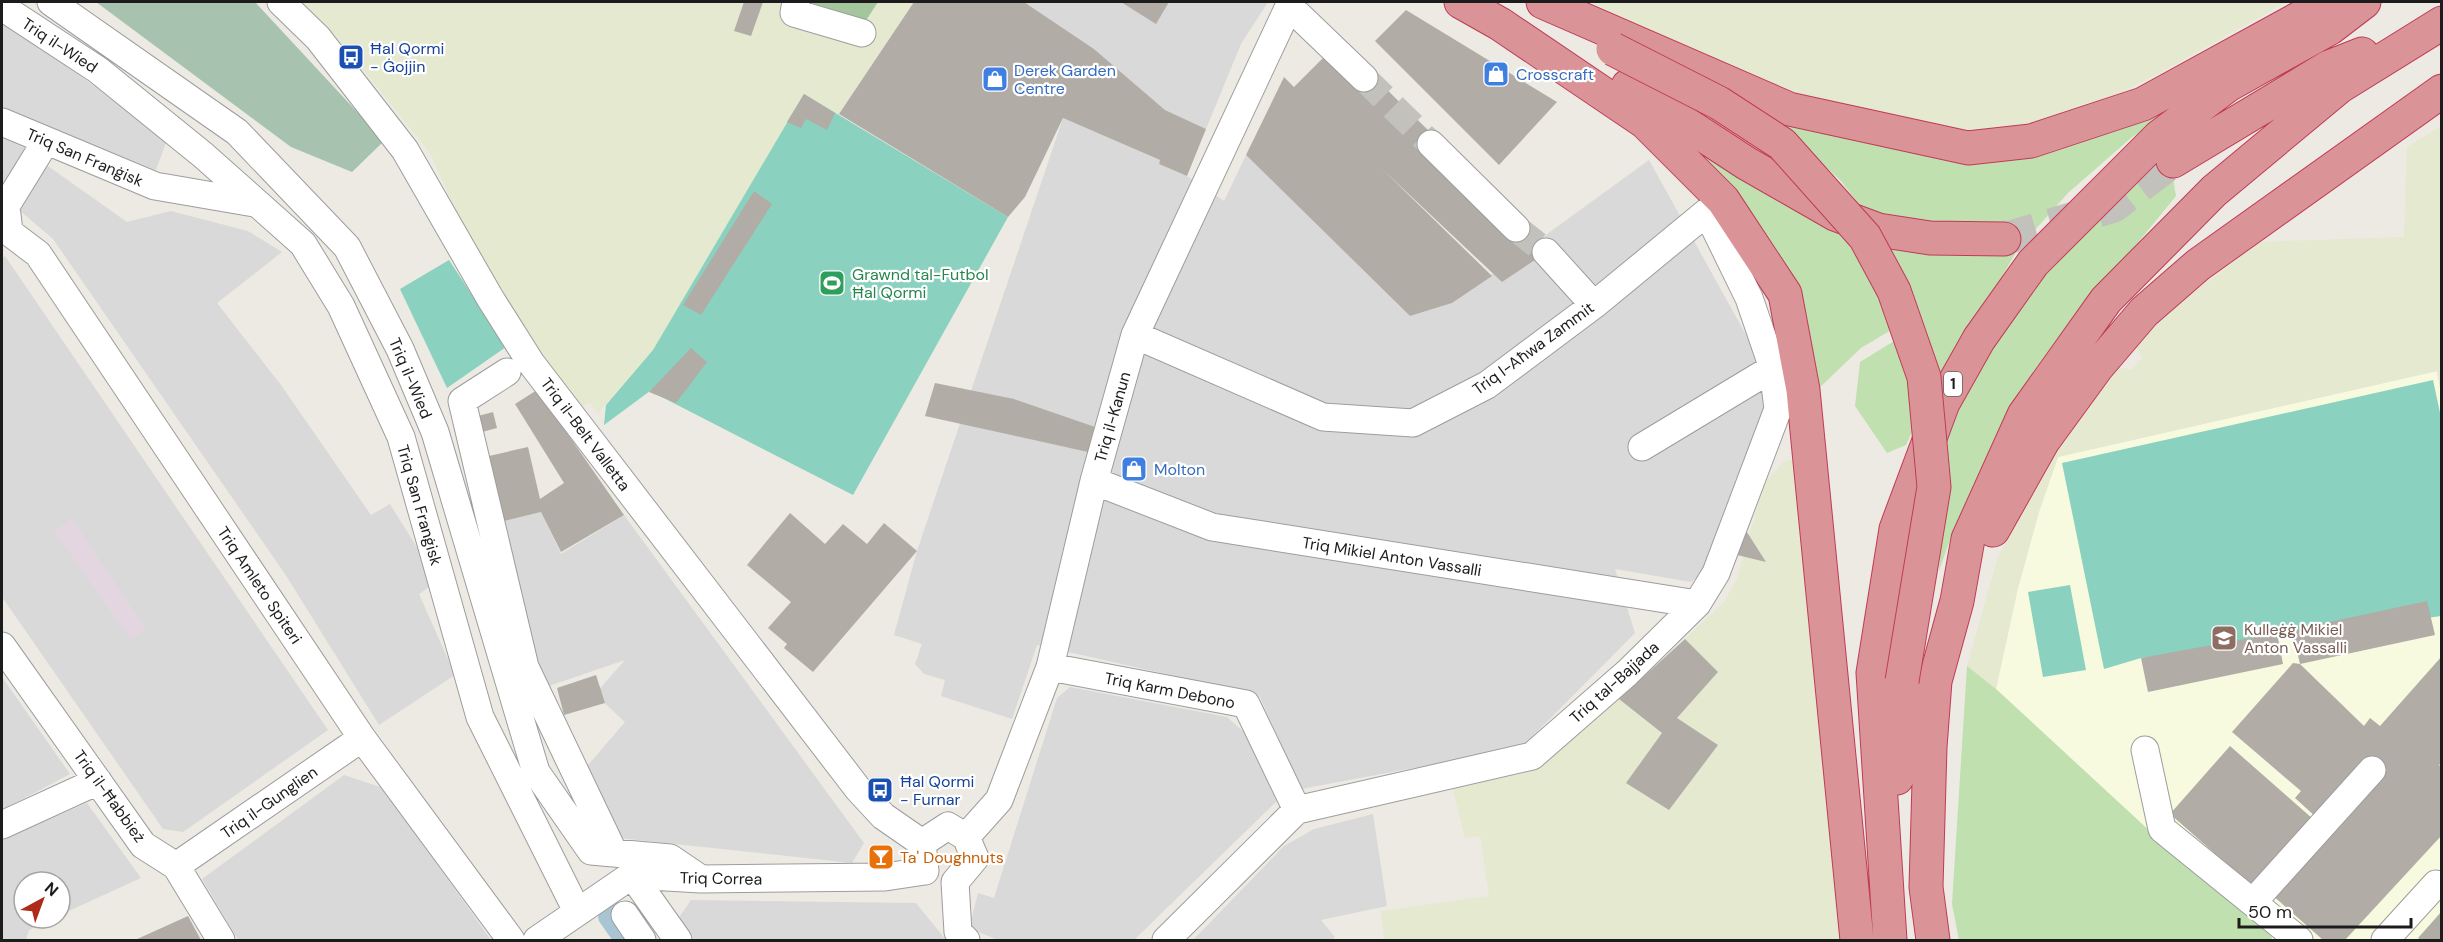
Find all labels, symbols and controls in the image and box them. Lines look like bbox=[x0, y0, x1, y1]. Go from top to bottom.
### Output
street label: Triq il-Wied bbox=[18, 13, 102, 78]
place label: Ħal Qormi - Ġojjin bbox=[370, 38, 444, 77]
bus stop icon: Ħal Qormi - Ġojjin bbox=[336, 42, 366, 72]
shop icon: Crosscraft bbox=[1481, 59, 1511, 89]
place label: Derek Garden Centre bbox=[1014, 60, 1116, 99]
shop icon: Derek Garden Centre bbox=[980, 64, 1010, 94]
place label: Crosscraft bbox=[1516, 64, 1594, 85]
street label: Triq San Franġisk bbox=[23, 123, 146, 192]
place label: Grawnd tal-Futbol Ħal Qormi bbox=[852, 264, 989, 303]
sports icon: Grawnd tal-Futbol Ħal Qormi bbox=[817, 268, 847, 298]
street label: Triq l-Aħwa Zammit bbox=[1468, 297, 1598, 400]
street label: Triq il-Wied bbox=[384, 335, 437, 422]
street label: Triq il-Kanun bbox=[1090, 369, 1135, 465]
road number: 1 bbox=[1944, 372, 1962, 396]
street label: Triq il-Belt Valletta bbox=[536, 373, 635, 495]
street label: Triq San Franġisk bbox=[392, 442, 447, 568]
shop icon: Molton bbox=[1119, 454, 1149, 484]
place label: Molton bbox=[1154, 459, 1205, 480]
street label: Triq Amleto Spiteri bbox=[213, 523, 307, 648]
street label: Triq Mikiel Anton Vassalli bbox=[1301, 532, 1483, 581]
place label: Kulleġġ Mikiel Anton Vassalli bbox=[2244, 619, 2347, 658]
school or university icon: Kulleġġ Mikiel Anton Vassalli bbox=[2209, 623, 2239, 653]
street label: Triq tal-Bajjada bbox=[1565, 637, 1663, 728]
street label: Triq Karm Debono bbox=[1103, 668, 1237, 713]
street label: Triq il-Ħabbież bbox=[69, 746, 150, 847]
street label: Triq il-Gunglien bbox=[217, 761, 322, 843]
place label: Ħal Qormi - Furnar bbox=[900, 771, 974, 810]
bus stop icon: Ħal Qormi - Furnar bbox=[865, 775, 895, 805]
bar icon: Ta' Doughnuts bbox=[866, 842, 896, 872]
place label: Ta' Doughnuts bbox=[900, 847, 1004, 868]
street label: Triq Correa bbox=[680, 867, 762, 890]
north arrow bbox=[12, 870, 72, 930]
text: N bbox=[40, 877, 63, 901]
scale bar bbox=[2239, 891, 2412, 929]
text: 50 m bbox=[2248, 900, 2292, 924]

